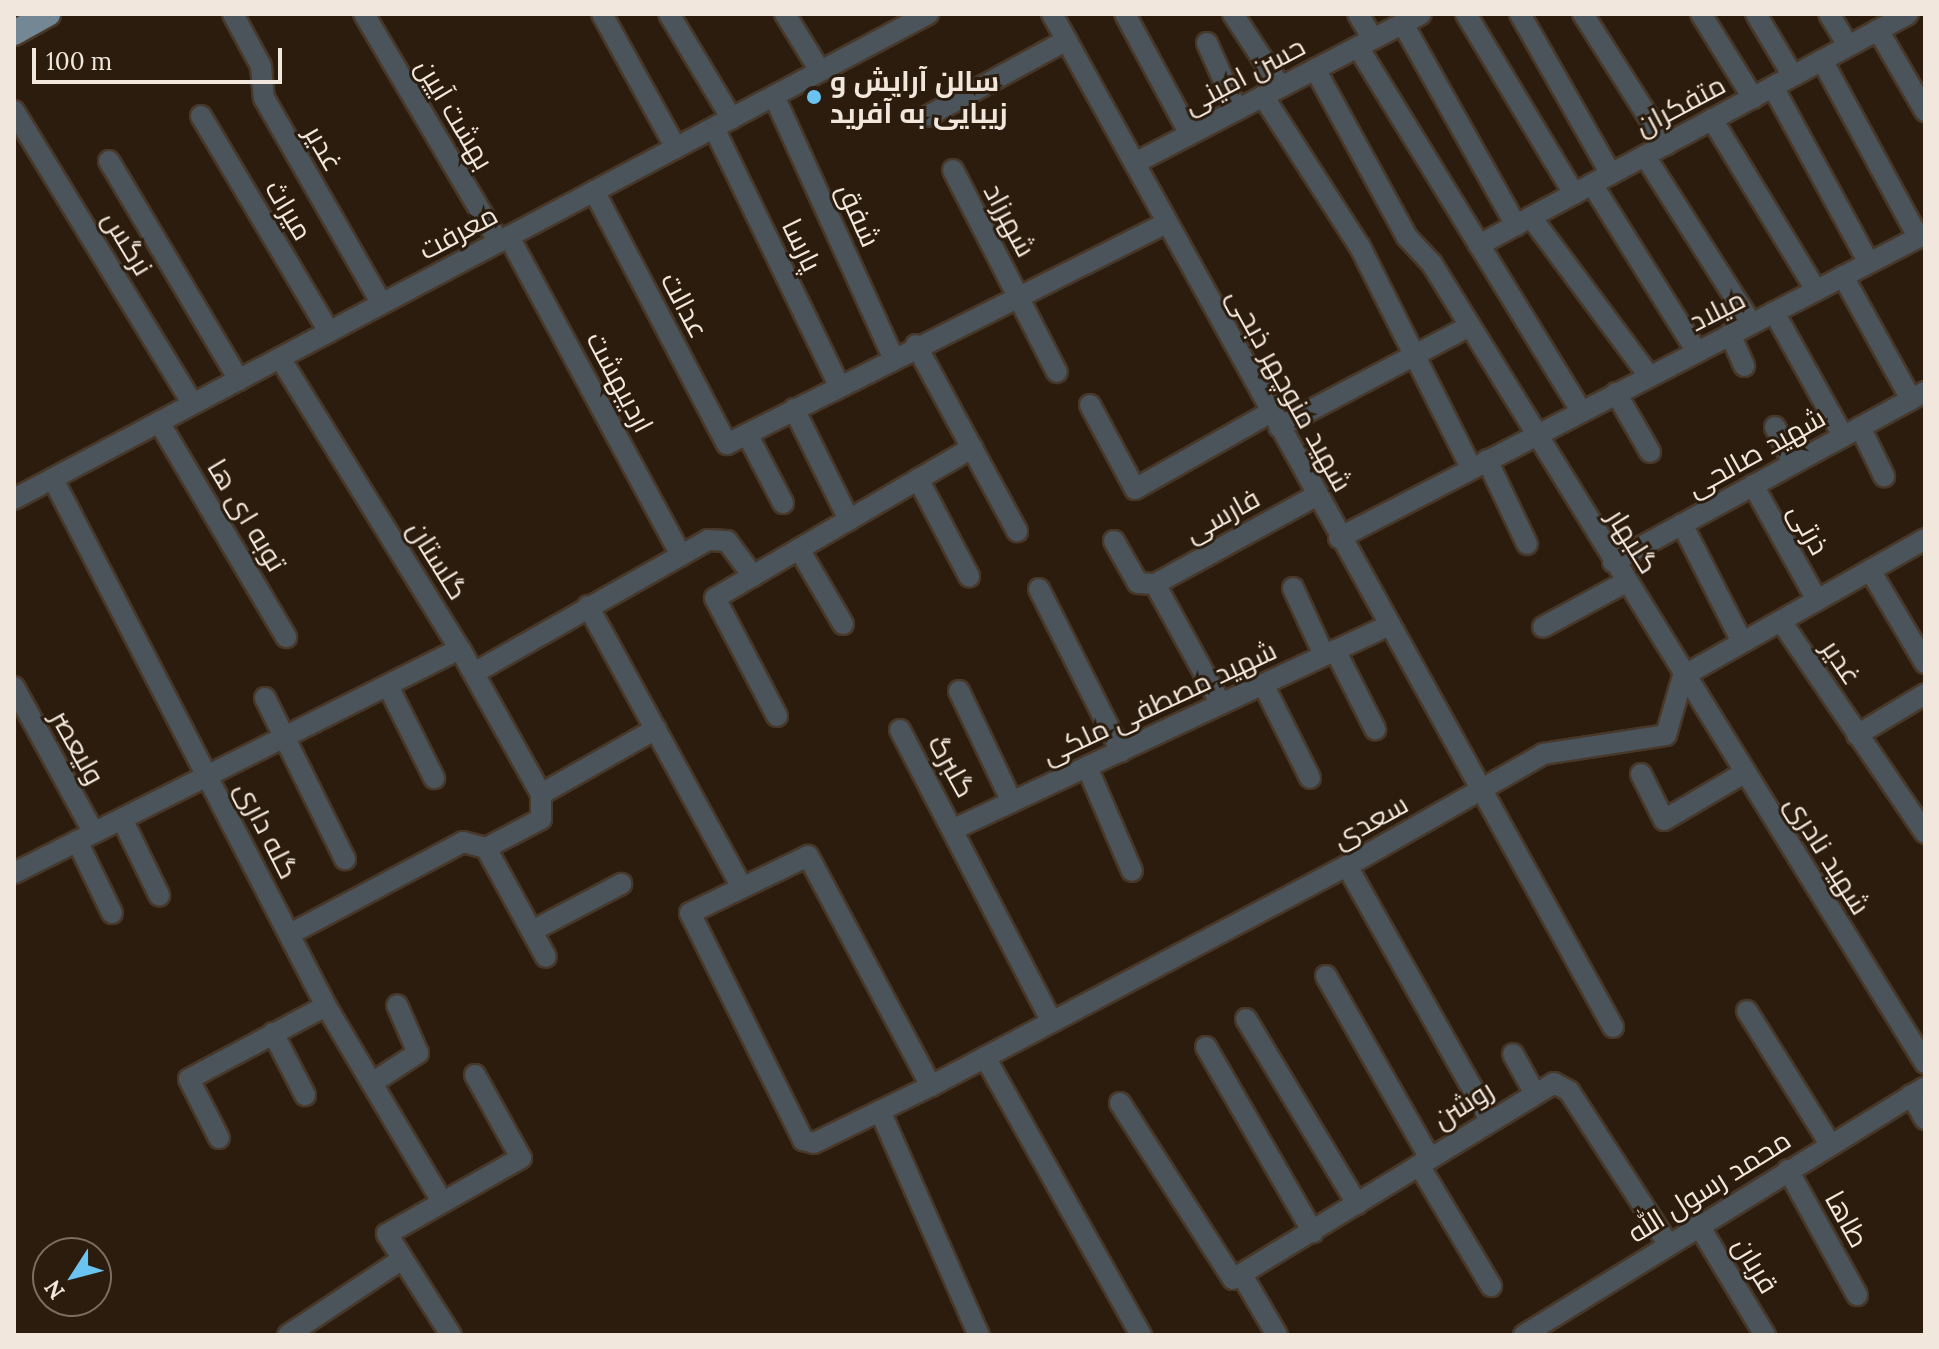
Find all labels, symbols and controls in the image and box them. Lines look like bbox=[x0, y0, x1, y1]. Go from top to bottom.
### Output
street label: حسن امینی bbox=[1177, 29, 1311, 121]
scale bar bbox=[36, 32, 286, 82]
text: 100 m bbox=[46, 46, 112, 77]
street label: بهشت آیین bbox=[409, 53, 501, 175]
place label: سالن آرایش و زیبایی به آفرید bbox=[830, 64, 1008, 130]
street label: متفکران bbox=[1629, 67, 1731, 143]
marker: سالن آرایش و زیبایی به آفرید bbox=[805, 88, 823, 106]
street label: غدیر bbox=[298, 119, 350, 177]
street label: میراث bbox=[258, 174, 320, 246]
street label: شهرزاد bbox=[977, 177, 1043, 263]
street label: شفق bbox=[830, 178, 888, 252]
street label: معرفت bbox=[413, 197, 503, 267]
street label: نرگس bbox=[96, 204, 160, 282]
street label: پارسا bbox=[775, 213, 829, 277]
street label: عدالت bbox=[654, 266, 716, 344]
street label: میلاد bbox=[1683, 282, 1751, 338]
street label: شهید منوچهر ذبحی bbox=[1220, 283, 1360, 497]
street label: اردیبهشت bbox=[579, 326, 661, 438]
street label: شهید صالحی bbox=[1681, 400, 1831, 504]
street label: توبه ای ها bbox=[200, 453, 294, 577]
street label: فارسی bbox=[1179, 481, 1265, 549]
street label: ذرتی bbox=[1781, 498, 1837, 560]
street label: گلبهار bbox=[1600, 502, 1666, 580]
street label: گلستان bbox=[401, 514, 475, 606]
street label: شهید مصطفی ملکی bbox=[1036, 633, 1282, 771]
street label: غدیر bbox=[1815, 633, 1869, 691]
street label: ولیعصر bbox=[44, 704, 112, 790]
street label: گلبرگ bbox=[921, 729, 983, 803]
street label: گله داری bbox=[228, 776, 306, 884]
street label: سعدی bbox=[1326, 787, 1414, 855]
street label: شهید نادری bbox=[1778, 789, 1878, 921]
street label: روشن bbox=[1427, 1073, 1499, 1135]
street label: محمد رسول الله bbox=[1621, 1123, 1797, 1249]
street label: طاها bbox=[1818, 1185, 1876, 1253]
street label: قربان bbox=[1726, 1231, 1786, 1299]
north arrow bbox=[32, 1237, 112, 1317]
text: N bbox=[38, 1275, 71, 1305]

